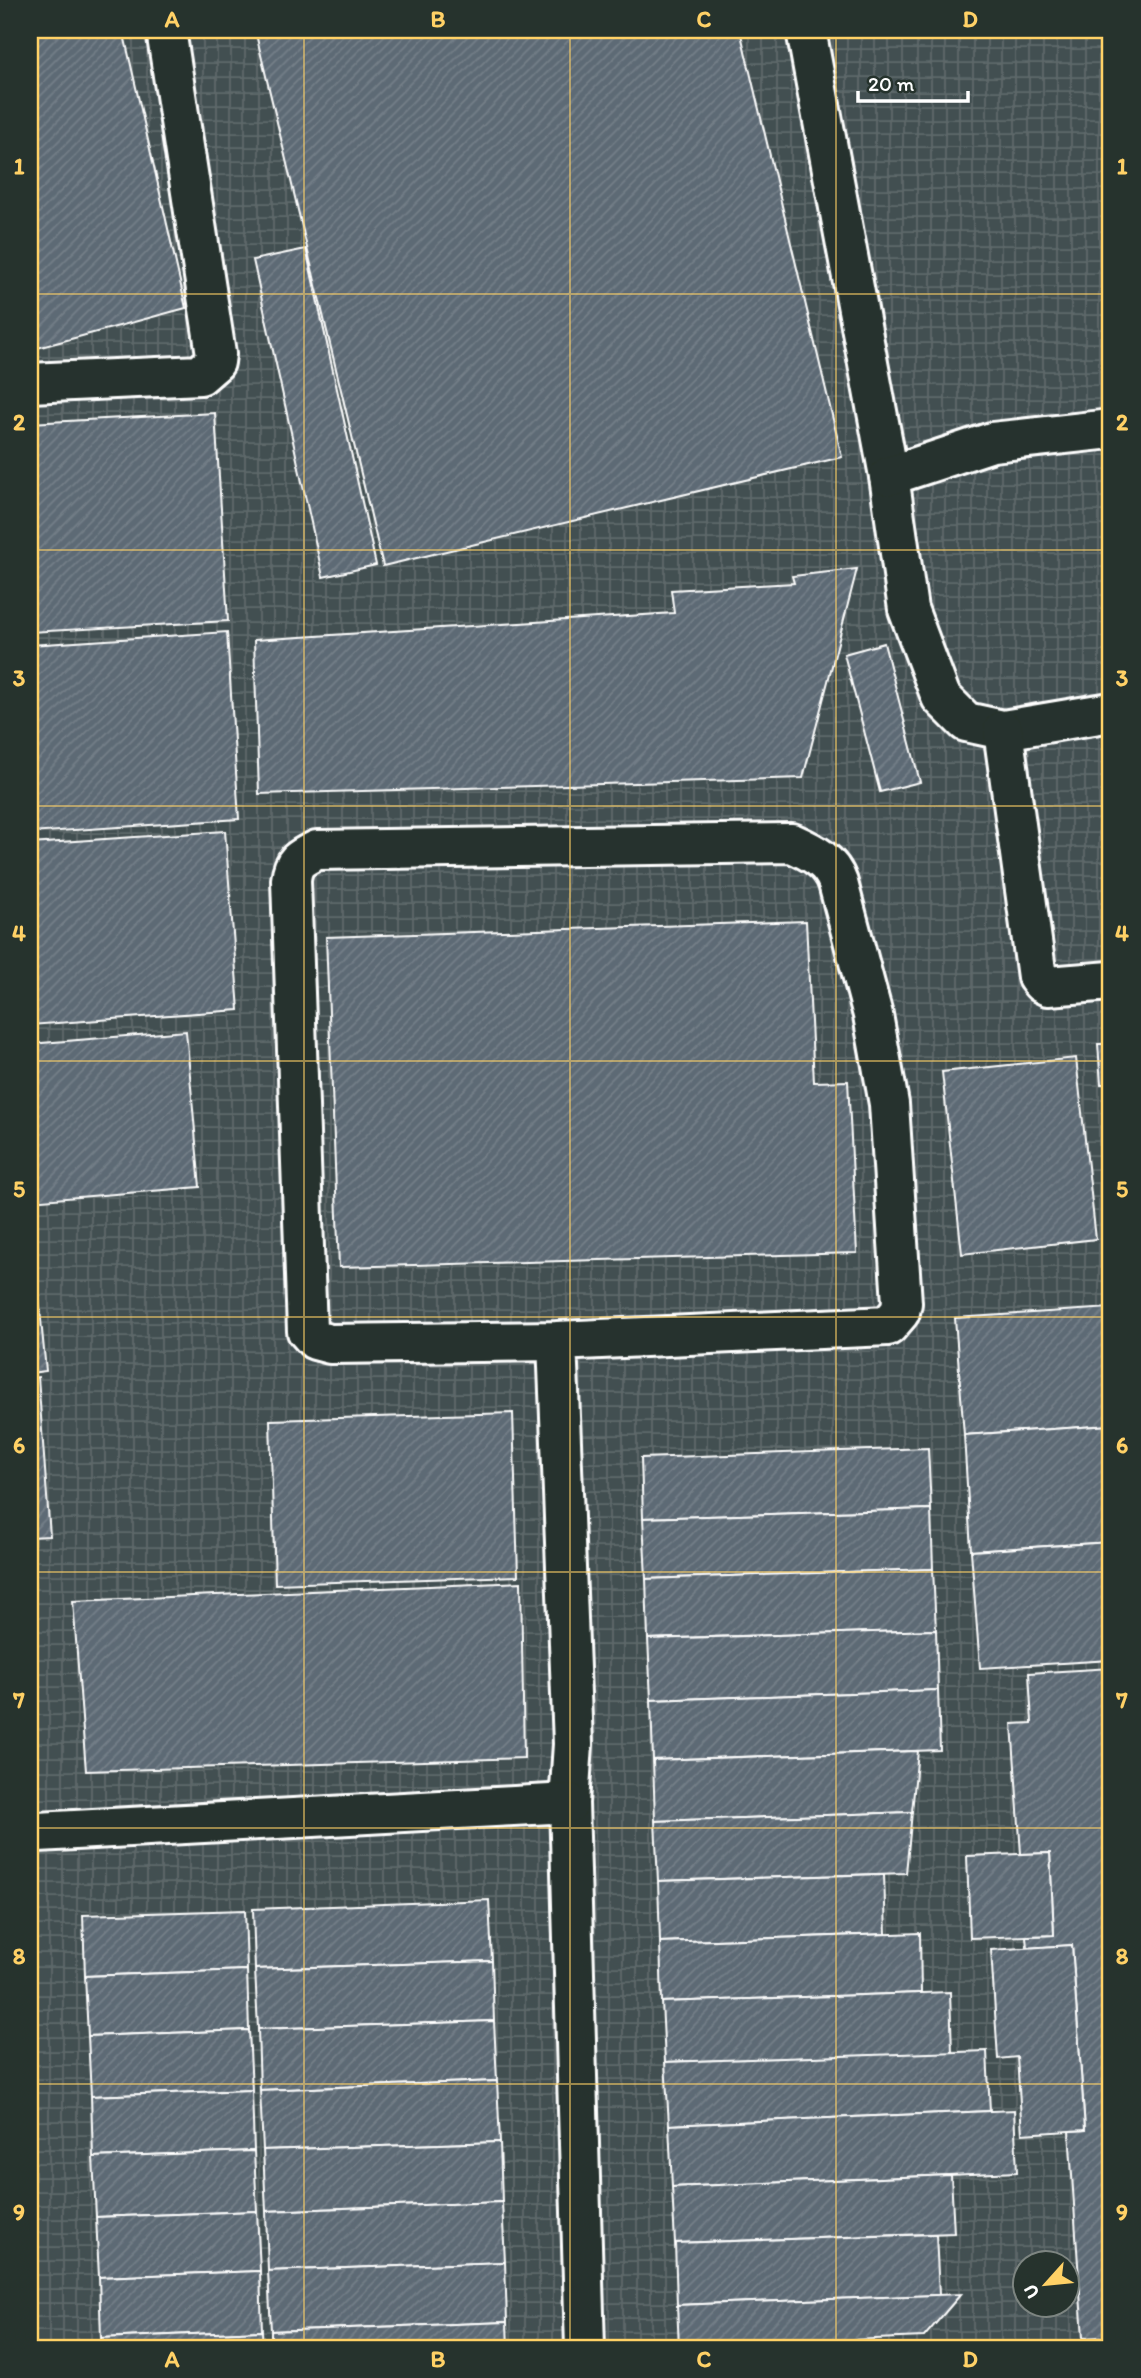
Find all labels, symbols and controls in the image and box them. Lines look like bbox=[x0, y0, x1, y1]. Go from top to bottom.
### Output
text: A bbox=[164, 5, 180, 33]
text: B bbox=[431, 5, 446, 33]
text: C bbox=[697, 5, 712, 33]
text: D bbox=[962, 5, 978, 33]
scale bar bbox=[858, 60, 968, 104]
text: 20 m bbox=[868, 71, 915, 96]
text: 1 bbox=[14, 152, 25, 180]
text: 1 bbox=[1117, 152, 1128, 180]
text: 2 bbox=[13, 408, 26, 436]
text: 2 bbox=[1116, 408, 1129, 436]
text: 3 bbox=[13, 664, 26, 692]
text: 3 bbox=[1116, 664, 1129, 692]
text: 4 bbox=[12, 919, 26, 947]
text: 4 bbox=[1115, 919, 1129, 947]
text: 5 bbox=[13, 1175, 25, 1203]
text: 5 bbox=[1116, 1175, 1128, 1203]
text: 6 bbox=[13, 1431, 25, 1459]
text: 6 bbox=[1116, 1431, 1128, 1459]
text: 7 bbox=[12, 1686, 25, 1714]
text: 7 bbox=[1115, 1686, 1128, 1714]
text: 8 bbox=[13, 1942, 26, 1970]
text: 8 bbox=[1116, 1942, 1129, 1970]
text: 9 bbox=[13, 2198, 25, 2226]
text: 9 bbox=[1116, 2198, 1128, 2226]
north arrow bbox=[1012, 2248, 1082, 2318]
text: U bbox=[1018, 2281, 1044, 2302]
text: A bbox=[164, 2345, 180, 2373]
text: B bbox=[431, 2345, 446, 2373]
text: C bbox=[697, 2345, 712, 2373]
text: D bbox=[962, 2345, 978, 2373]

